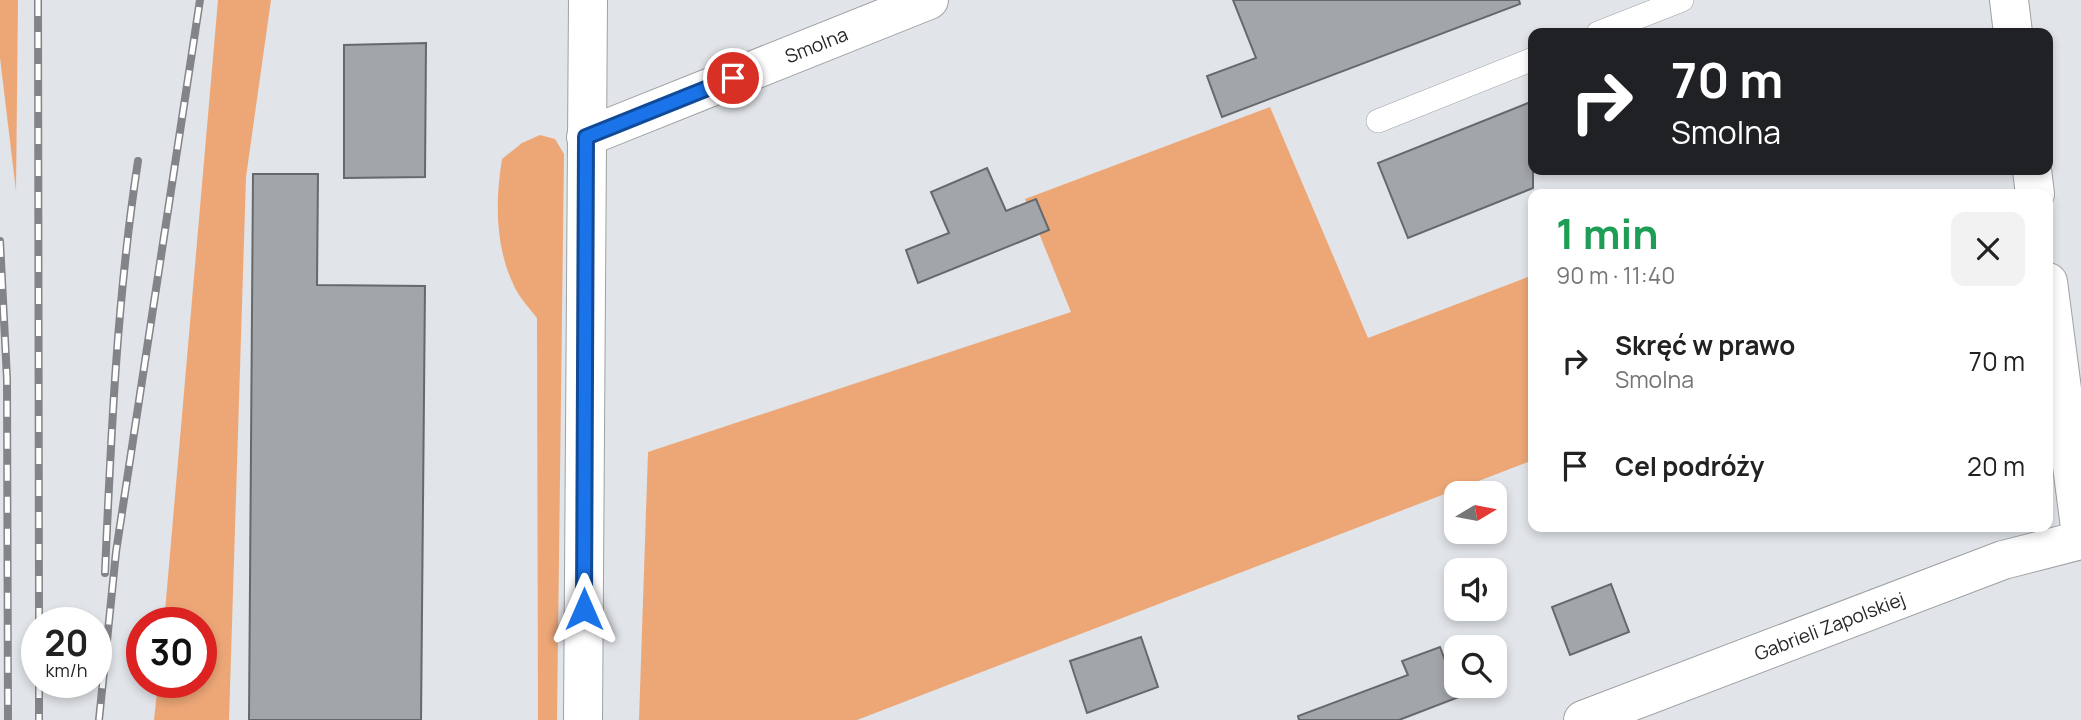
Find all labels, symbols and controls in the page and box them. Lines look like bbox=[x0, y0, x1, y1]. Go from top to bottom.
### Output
street label: Smolna bbox=[781, 21, 851, 69]
text: 70 m bbox=[1671, 46, 1783, 113]
pin bbox=[703, 48, 763, 108]
icon: right bbox=[1556, 56, 1647, 147]
icon: arrive bbox=[714, 59, 752, 97]
text: Smolna bbox=[1671, 110, 1781, 154]
text: 1 min bbox=[1556, 204, 1659, 262]
button: close bbox=[1951, 212, 2025, 286]
text: 90 m · 11:40 bbox=[1556, 259, 1675, 291]
text: Skręć w prawo bbox=[1615, 327, 1795, 363]
icon: right bbox=[1556, 342, 1594, 380]
text: 70 m bbox=[1969, 343, 2025, 379]
text: Smolna bbox=[1615, 363, 1694, 395]
icon: arrive bbox=[1556, 447, 1594, 485]
text: Cel podróży bbox=[1615, 448, 1764, 484]
text: 20 m bbox=[1967, 448, 2025, 484]
north arrow bbox=[1444, 481, 1507, 544]
map controls bbox=[1444, 481, 1507, 698]
button: sound bbox=[1444, 558, 1507, 621]
position arrow bbox=[547, 572, 621, 646]
street label: Gabrieli Zapolskiej bbox=[1751, 586, 1909, 667]
speed limit sign: 30 bbox=[126, 607, 217, 698]
text: 20 bbox=[45, 619, 88, 667]
button: search bbox=[1444, 635, 1507, 698]
text: km/h bbox=[46, 658, 87, 682]

